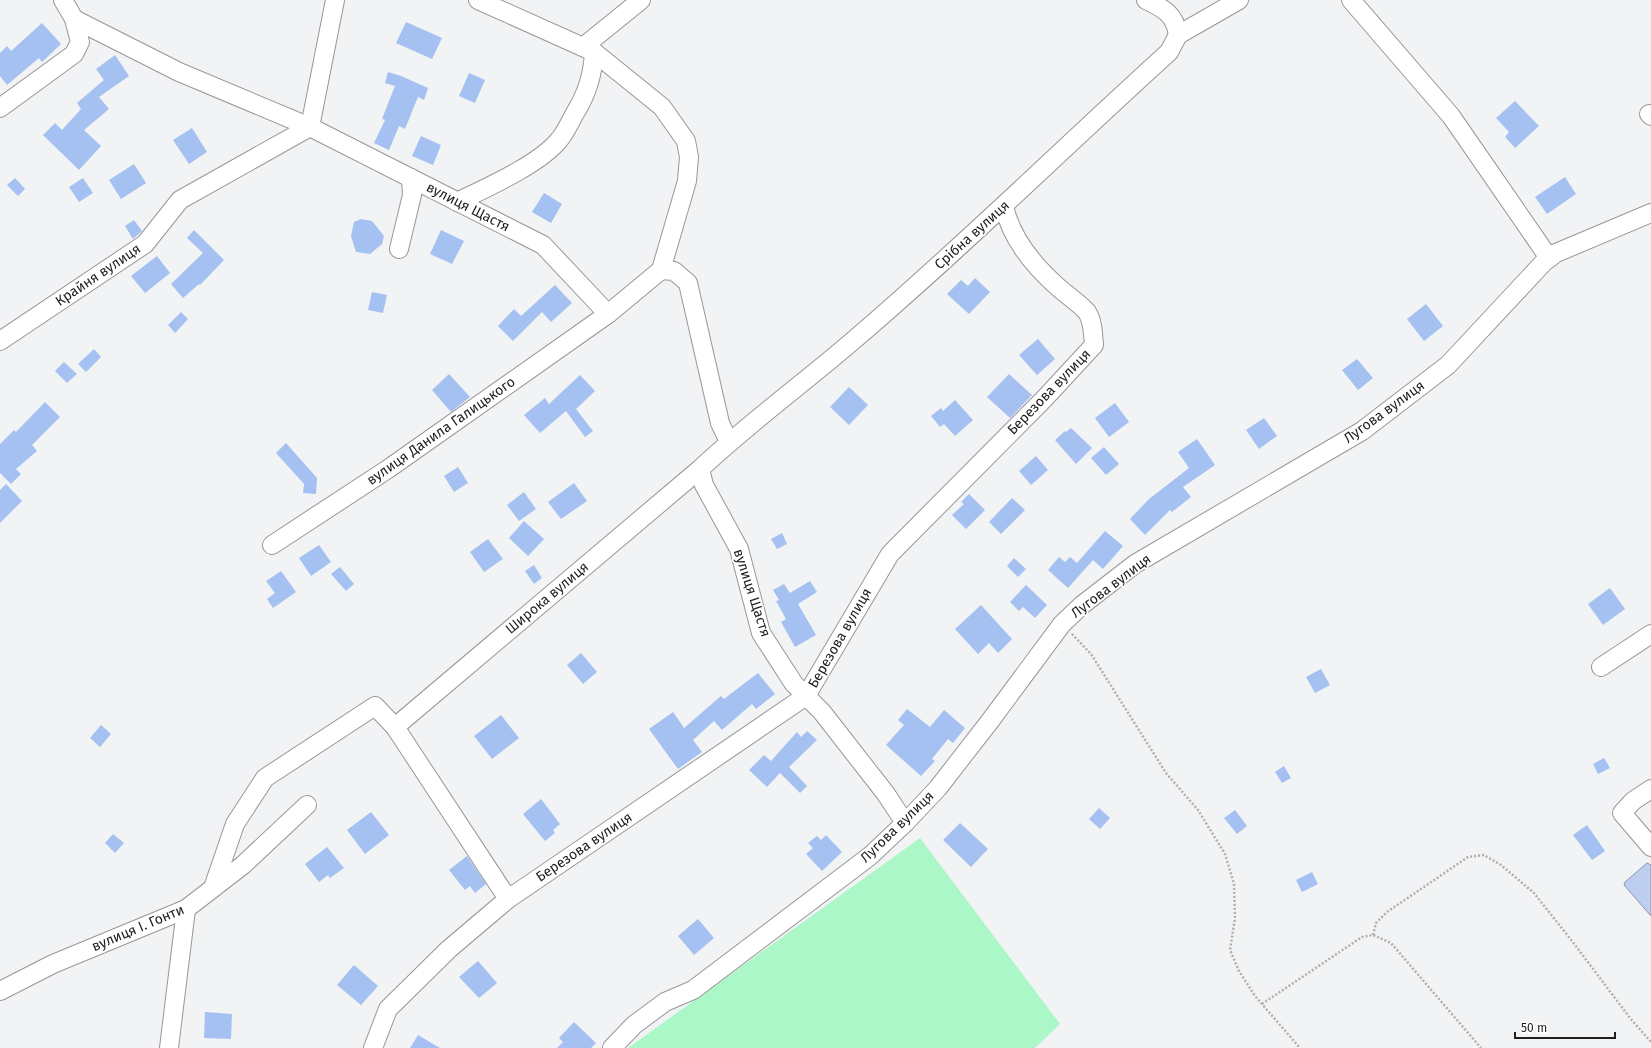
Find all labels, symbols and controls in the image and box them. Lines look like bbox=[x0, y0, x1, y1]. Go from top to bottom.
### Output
street label: вулиця Щастя bbox=[423, 179, 513, 235]
street label: Срібна вулиця bbox=[931, 197, 1013, 273]
street label: Крайня вулиця bbox=[52, 240, 144, 310]
street label: Березова вулиця bbox=[1004, 346, 1094, 438]
street label: вулиця Данила Галицького bbox=[364, 373, 518, 489]
street label: Лугова вулиця bbox=[1340, 377, 1428, 447]
street label: вулиця Щастя bbox=[730, 547, 774, 639]
street label: Лугова вулиця bbox=[1068, 550, 1154, 622]
street label: Широка вулиця bbox=[502, 558, 592, 638]
street label: Березова вулиця bbox=[805, 585, 875, 691]
street label: Лугова вулиця bbox=[857, 788, 937, 866]
street label: Березова вулиця bbox=[533, 809, 635, 885]
street label: вулиця І. Гонти bbox=[89, 901, 187, 955]
scale bar bbox=[1515, 1014, 1615, 1040]
text: 50 m bbox=[1521, 1021, 1547, 1035]

